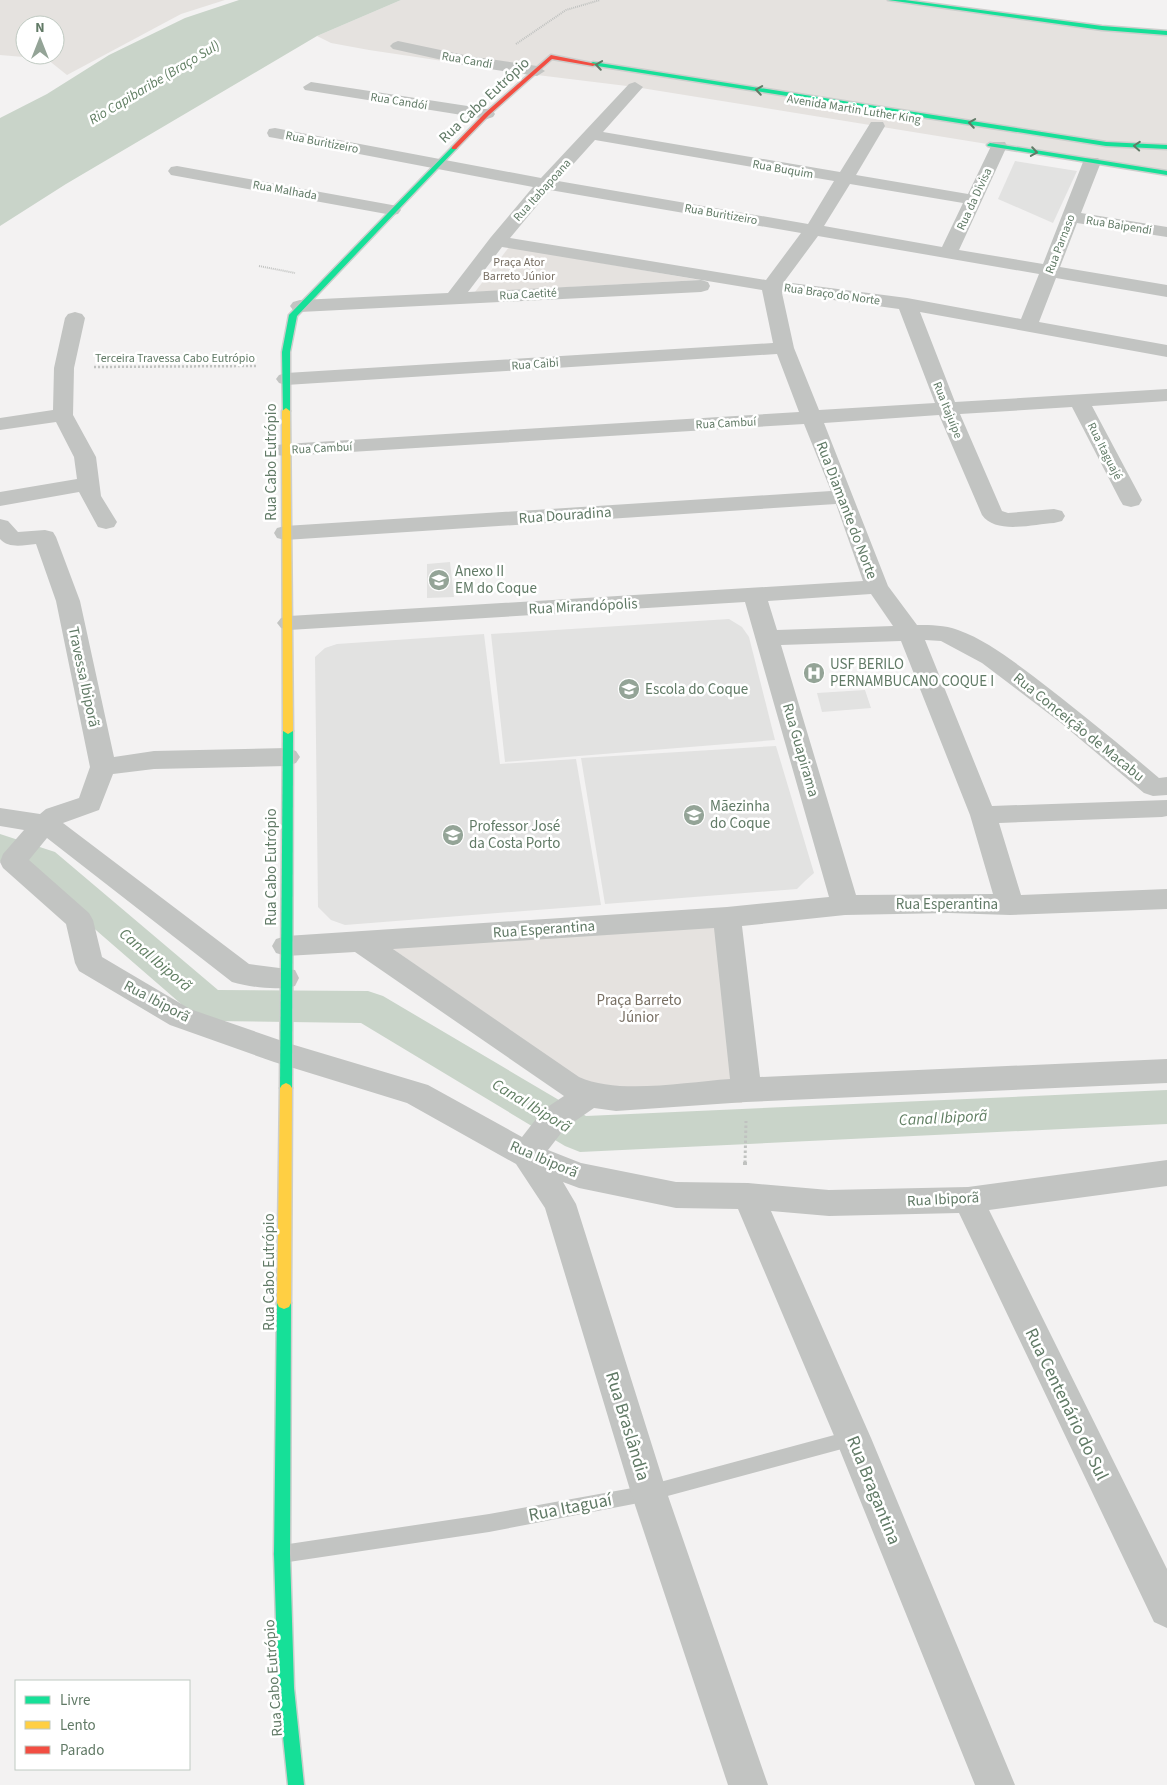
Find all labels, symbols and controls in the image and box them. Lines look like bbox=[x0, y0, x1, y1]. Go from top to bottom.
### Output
north arrow bbox=[15, 15, 65, 65]
text: N bbox=[35, 18, 45, 38]
water label: Rio Capibaribe (Braço Sul) bbox=[85, 36, 224, 130]
street label: Rua Candi bbox=[440, 48, 493, 73]
street label: Rua Cabo Eutrópio bbox=[434, 53, 534, 148]
one-way arrow bbox=[594, 60, 602, 71]
one-way arrow bbox=[755, 85, 763, 96]
street label: Rua Candói bbox=[369, 89, 429, 114]
street label: Avenida Martin Luther King bbox=[786, 91, 922, 128]
one-way arrow bbox=[967, 118, 975, 129]
street label: Rua Buritizeiro bbox=[284, 127, 360, 158]
one-way arrow bbox=[1132, 141, 1140, 152]
one-way arrow bbox=[1030, 147, 1038, 157]
street label: Rua Itabapoana bbox=[510, 155, 575, 225]
street label: Rua Buquim bbox=[751, 156, 815, 183]
street label: Rua da Divisa bbox=[953, 165, 996, 233]
street label: Rua Malhada bbox=[251, 176, 318, 205]
street label: Rua Buritizeiro bbox=[683, 200, 759, 229]
street label: Rua Parnaso bbox=[1041, 212, 1080, 276]
street label: Rua Baipendi bbox=[1085, 212, 1153, 239]
park label: Praça Ator Barreto Júnior bbox=[483, 254, 556, 285]
street label: Rua Braço do Norte bbox=[783, 279, 881, 310]
street label: Rua Caetité bbox=[499, 285, 557, 304]
street label: Terceira Travessa Cabo Eutrópio bbox=[95, 350, 255, 367]
street label: Rua Caibi bbox=[511, 354, 559, 375]
street label: Rua Itajuípe bbox=[928, 379, 967, 441]
street label: Rua Cabo Eutrópio bbox=[261, 403, 282, 521]
street label: Rua Cambuí bbox=[695, 413, 758, 434]
street label: Rua Itaguajé bbox=[1083, 420, 1126, 483]
street label: Rua Cambuí bbox=[291, 438, 354, 459]
street label: Rua Diamante do Norte bbox=[811, 438, 883, 582]
street label: Rua Douradina bbox=[518, 502, 612, 529]
place label: Anexo II EM do Coque bbox=[455, 561, 537, 599]
school or university icon: Anexo II EM do Coque bbox=[427, 568, 451, 592]
street label: Rua Mirandópolis bbox=[528, 593, 638, 620]
street label: Travessa Ibiporã bbox=[63, 625, 104, 729]
place label: USF BERILO PERNAMBUCANO COQUE I bbox=[830, 654, 994, 692]
hospital icon: USF BERILO PERNAMBUCANO COQUE I bbox=[802, 661, 826, 685]
street label: Rua Conceição de Macabu bbox=[1009, 668, 1149, 787]
school or university icon: Escola do Coque bbox=[617, 677, 641, 701]
place label: Escola do Coque bbox=[645, 679, 748, 700]
street label: Rua Guapirama bbox=[777, 701, 824, 799]
place label: Mãezinha do Coque bbox=[710, 796, 770, 834]
school or university icon: Mãezinha do Coque bbox=[682, 803, 706, 827]
street label: Rua Cabo Eutrópio bbox=[261, 808, 282, 926]
place label: Professor José da Costa Porto bbox=[469, 816, 560, 854]
school or university icon: Professor José da Costa Porto bbox=[441, 823, 465, 847]
street label: Rua Esperantina bbox=[896, 894, 998, 915]
street label: Rua Esperantina bbox=[492, 915, 596, 944]
water label: Canal Ibiporã bbox=[114, 923, 197, 997]
street label: Rua Ibiporã bbox=[120, 975, 194, 1028]
park label: Praça Barreto Júnior bbox=[596, 990, 682, 1028]
water label: Canal Ibiporã bbox=[488, 1074, 575, 1138]
water label: Canal Ibiporã bbox=[898, 1105, 988, 1131]
street label: Rua Ibiporã bbox=[507, 1136, 581, 1183]
street label: Rua Ibiporã bbox=[906, 1187, 980, 1212]
street label: Rua Cabo Eutrópio bbox=[259, 1213, 280, 1331]
street label: Rua Centenário do Sul bbox=[1019, 1324, 1114, 1485]
street label: Rua Braslândia bbox=[599, 1369, 656, 1484]
street label: Rua Bragantina bbox=[840, 1432, 907, 1548]
street label: Rua Itaguaí bbox=[526, 1487, 615, 1528]
street label: Rua Cabo Eutrópio bbox=[259, 1619, 288, 1737]
legend bbox=[15, 1680, 190, 1770]
text: Livre bbox=[60, 1690, 90, 1711]
text: Lento bbox=[60, 1715, 96, 1736]
text: Parado bbox=[60, 1740, 104, 1761]

